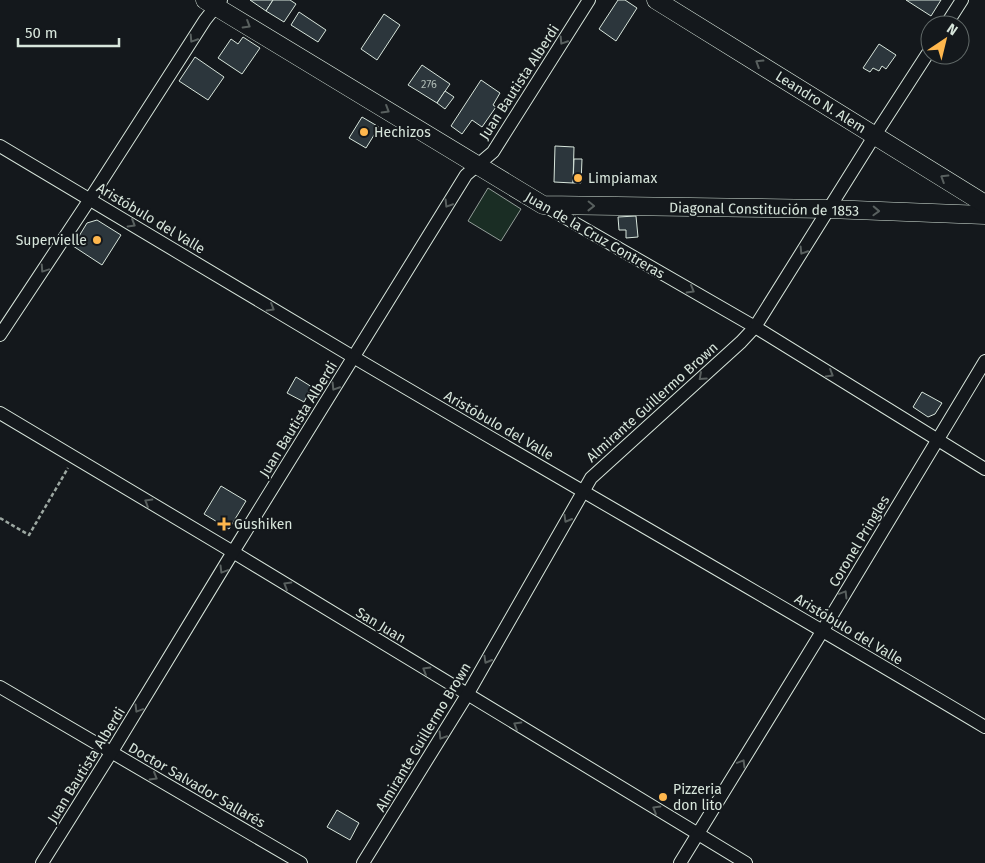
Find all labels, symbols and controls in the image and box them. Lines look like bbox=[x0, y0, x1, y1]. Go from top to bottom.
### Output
scale bar bbox=[18, 15, 119, 47]
north arrow bbox=[920, 15, 970, 65]
one-way arrow bbox=[241, 19, 250, 29]
text: N bbox=[943, 20, 961, 39]
street label: Juan Bautista Alberdi bbox=[476, 22, 563, 143]
text: 50 m bbox=[25, 24, 58, 42]
one-way arrow bbox=[189, 34, 199, 43]
one-way arrow bbox=[560, 35, 569, 45]
one-way arrow bbox=[755, 60, 764, 70]
street label: Leandro N. Alem bbox=[772, 68, 869, 137]
house number: 276 bbox=[421, 78, 437, 91]
one-way arrow bbox=[380, 103, 389, 113]
place label: Hechizos bbox=[374, 124, 431, 141]
marker: Hechizos bbox=[358, 126, 370, 138]
place label: Limpiamax bbox=[588, 170, 657, 187]
marker: Limpiamax bbox=[572, 172, 584, 184]
one-way arrow bbox=[940, 174, 949, 184]
street label: Aristóbulo del Valle bbox=[93, 179, 208, 258]
street label: Juan de la Cruz Contreras bbox=[522, 188, 668, 283]
one-way arrow bbox=[445, 198, 455, 207]
street label: Diagonal Constitución de 1853 bbox=[669, 199, 859, 220]
one-way arrow bbox=[588, 200, 596, 211]
one-way arrow bbox=[873, 206, 881, 216]
one-way arrow bbox=[126, 218, 135, 228]
place label: Supervielle bbox=[16, 232, 87, 249]
marker: Supervielle bbox=[91, 234, 103, 246]
one-way arrow bbox=[799, 245, 809, 254]
one-way arrow bbox=[41, 263, 50, 272]
one-way arrow bbox=[685, 284, 694, 294]
one-way arrow bbox=[266, 301, 275, 311]
street label: Almirante Guillermo Brown bbox=[583, 339, 722, 466]
street label: Juan Bautista Alberdi bbox=[256, 358, 341, 480]
one-way arrow bbox=[825, 367, 834, 377]
one-way arrow bbox=[699, 371, 708, 380]
one-way arrow bbox=[332, 381, 342, 390]
street label: Aristóbulo del Valle bbox=[441, 387, 557, 464]
street label: Coronel Pringles bbox=[826, 492, 894, 590]
one-way arrow bbox=[144, 498, 153, 508]
one-way arrow bbox=[564, 513, 574, 522]
place label: Gushiken bbox=[234, 516, 293, 533]
marker: Gushiken bbox=[218, 518, 230, 530]
one-way arrow bbox=[219, 564, 229, 573]
one-way arrow bbox=[283, 582, 292, 592]
street label: Aristóbulo del Valle bbox=[791, 590, 906, 669]
one-way arrow bbox=[838, 591, 848, 600]
street label: San Juan bbox=[353, 604, 409, 647]
one-way arrow bbox=[483, 655, 493, 664]
street label: Almirante Guillermo Brown bbox=[372, 660, 475, 815]
one-way arrow bbox=[422, 666, 431, 676]
one-way arrow bbox=[135, 703, 145, 712]
street label: Juan Bautista Alberdi bbox=[44, 704, 129, 826]
one-way arrow bbox=[514, 722, 523, 731]
one-way arrow bbox=[438, 731, 448, 740]
street label: Doctor Salvador Sallarés bbox=[125, 739, 269, 832]
one-way arrow bbox=[735, 759, 745, 768]
one-way arrow bbox=[148, 771, 157, 781]
place label: Pizzeria don lito bbox=[673, 781, 723, 814]
marker: Pizzeria don lito bbox=[657, 791, 669, 803]
one-way arrow bbox=[653, 806, 662, 816]

